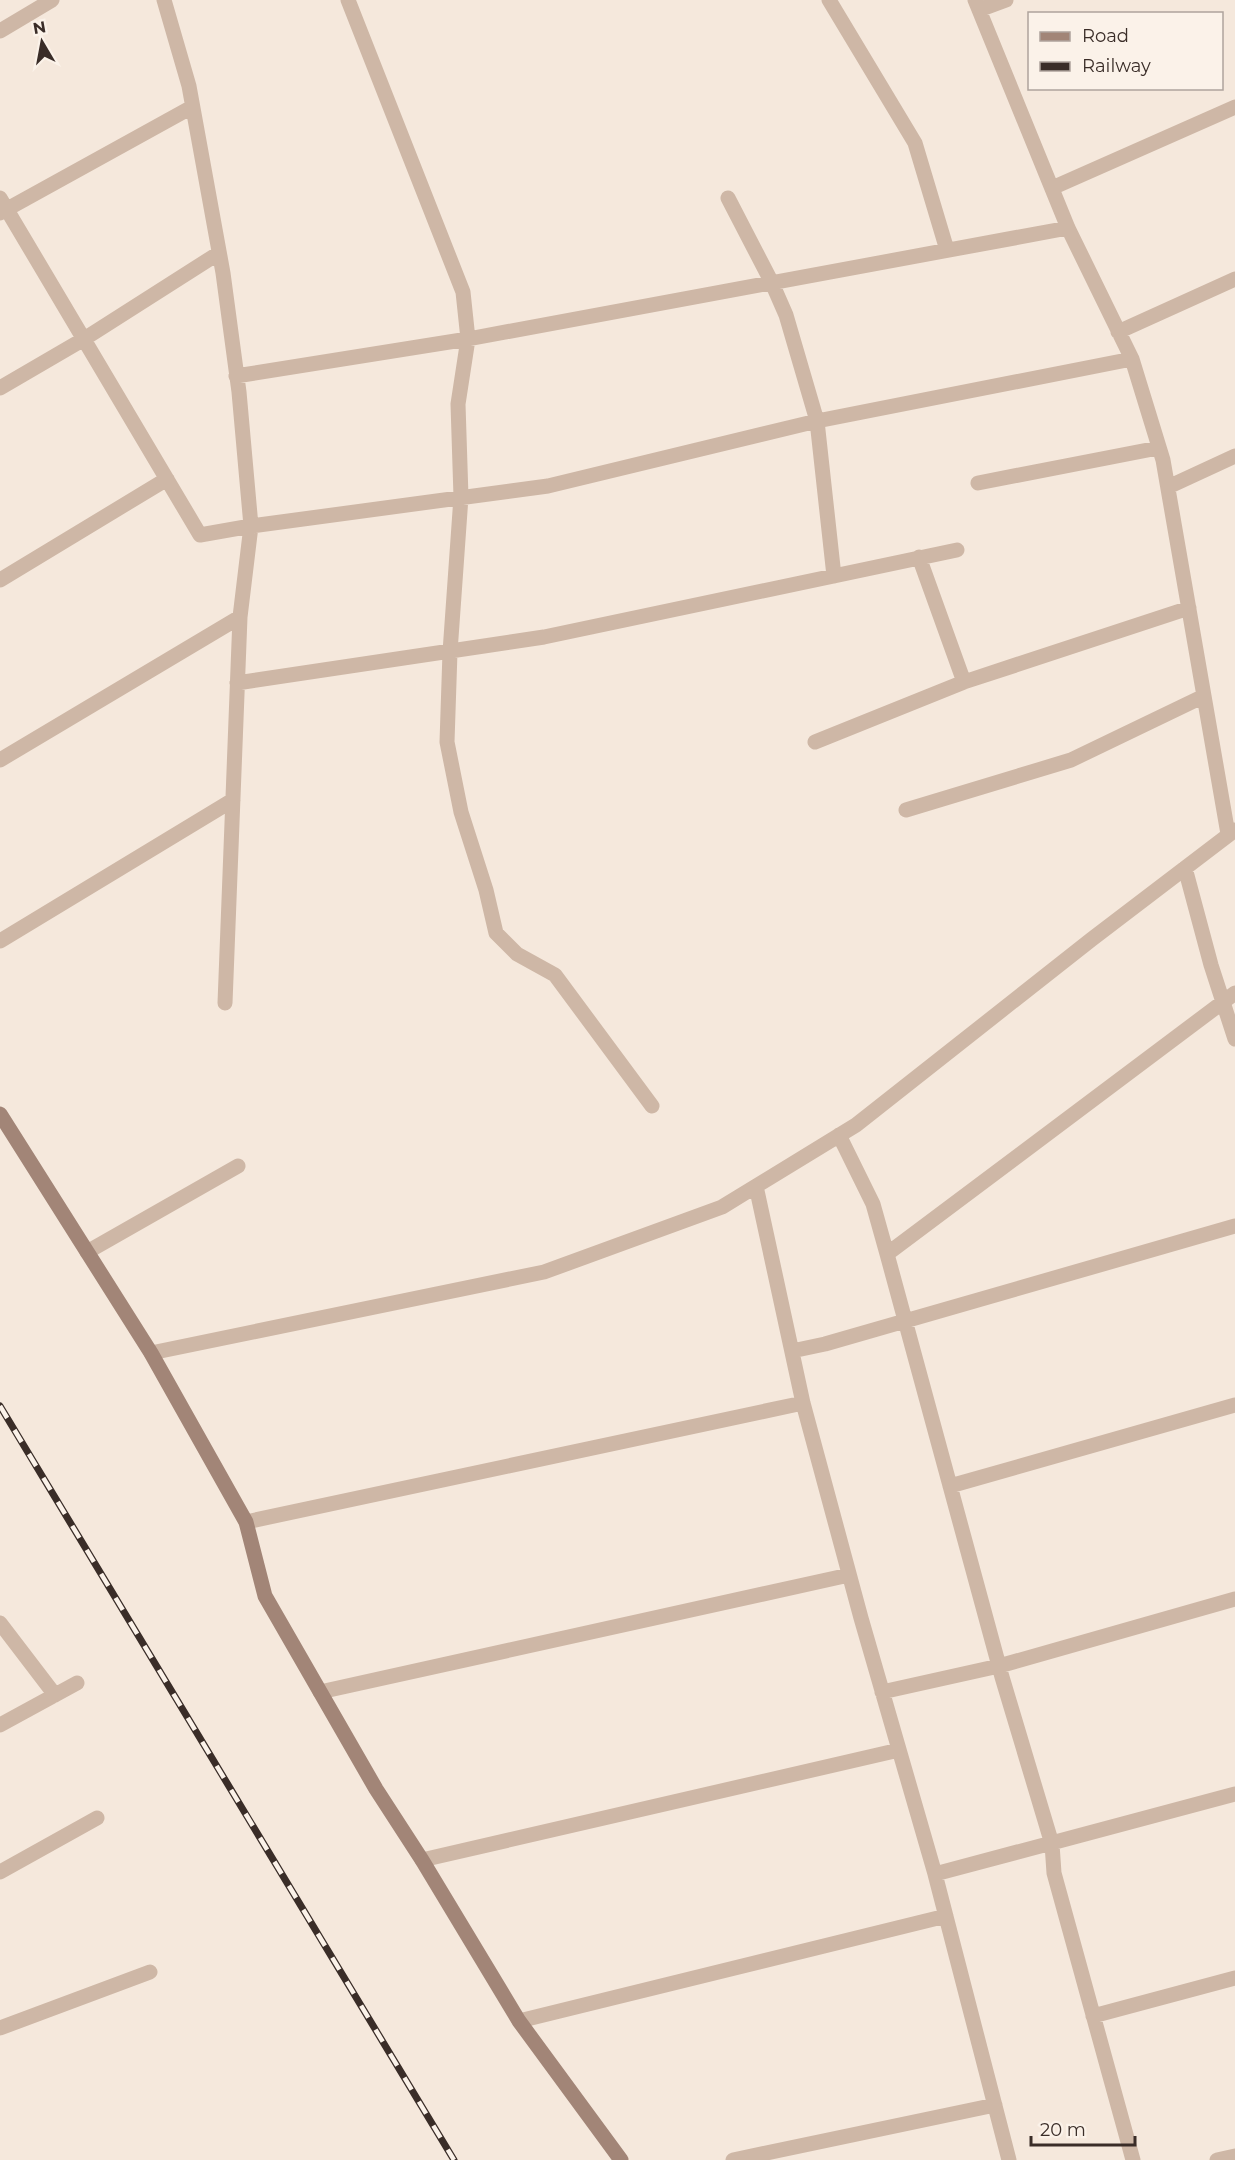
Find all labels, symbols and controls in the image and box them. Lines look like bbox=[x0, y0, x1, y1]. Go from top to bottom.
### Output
north arrow bbox=[12, 12, 72, 72]
legend bbox=[1028, 12, 1223, 90]
text: N bbox=[31, 17, 48, 38]
text: Road bbox=[1082, 25, 1129, 47]
text: Railway bbox=[1082, 55, 1151, 77]
scale bar bbox=[1031, 2109, 1134, 2147]
text: 20 m bbox=[1040, 2119, 1086, 2141]

